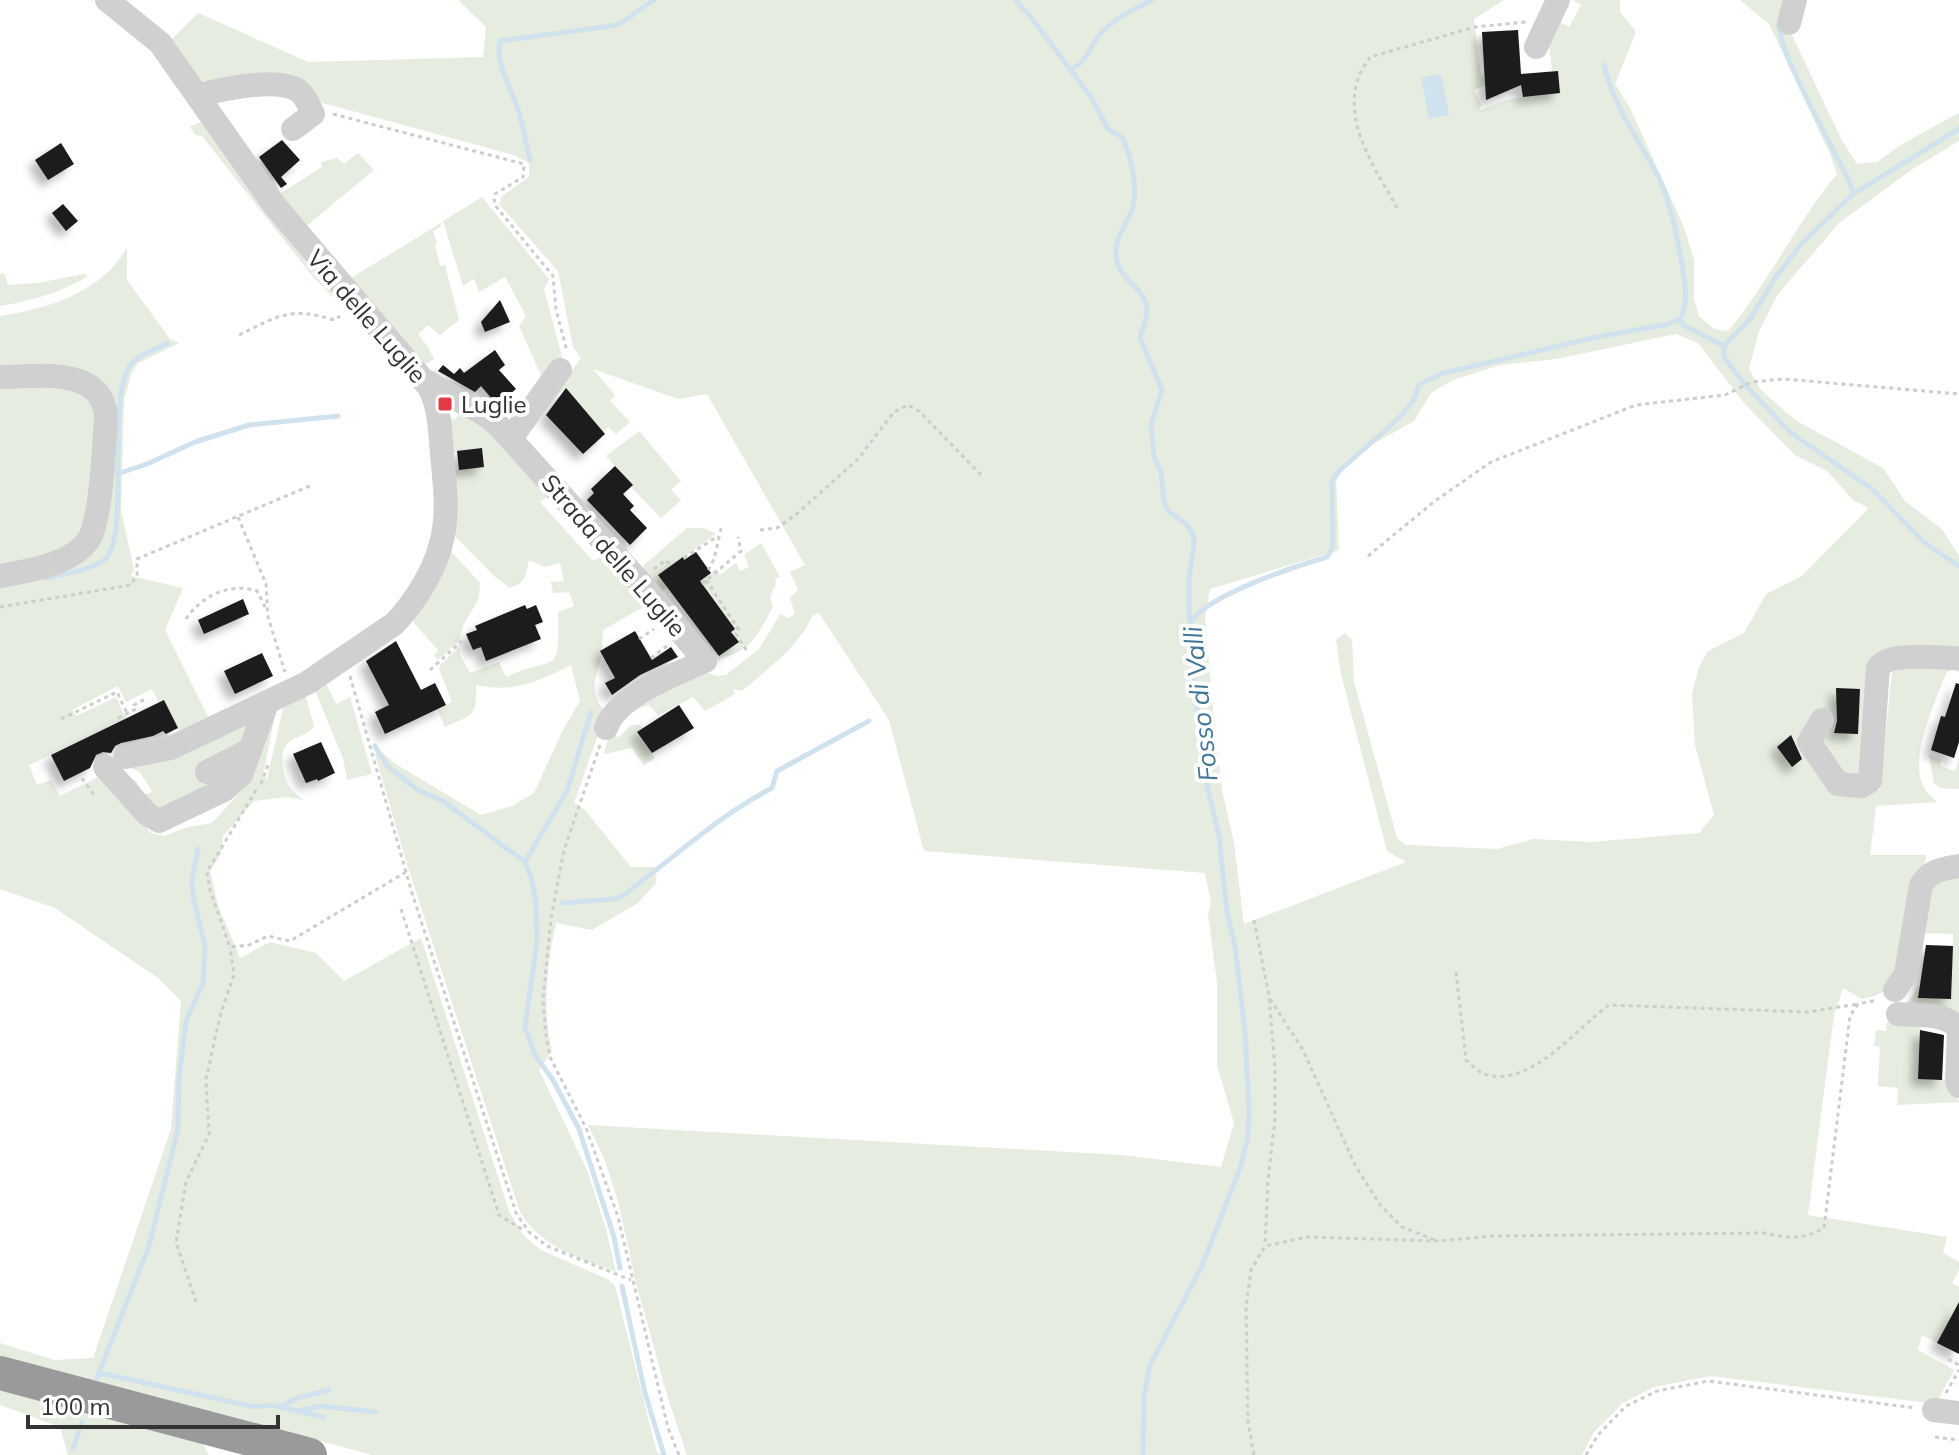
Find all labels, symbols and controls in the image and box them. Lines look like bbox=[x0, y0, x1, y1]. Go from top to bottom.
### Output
street label: Via delle Luglie bbox=[301, 243, 433, 389]
place label: Luglie bbox=[461, 389, 527, 419]
marker: Luglie bbox=[436, 395, 454, 413]
street label: Strada delle Luglie bbox=[535, 468, 693, 642]
water label: Fosso di Valli bbox=[1175, 624, 1225, 783]
scale bar bbox=[28, 1379, 278, 1429]
text: 100 m bbox=[40, 1391, 111, 1421]

